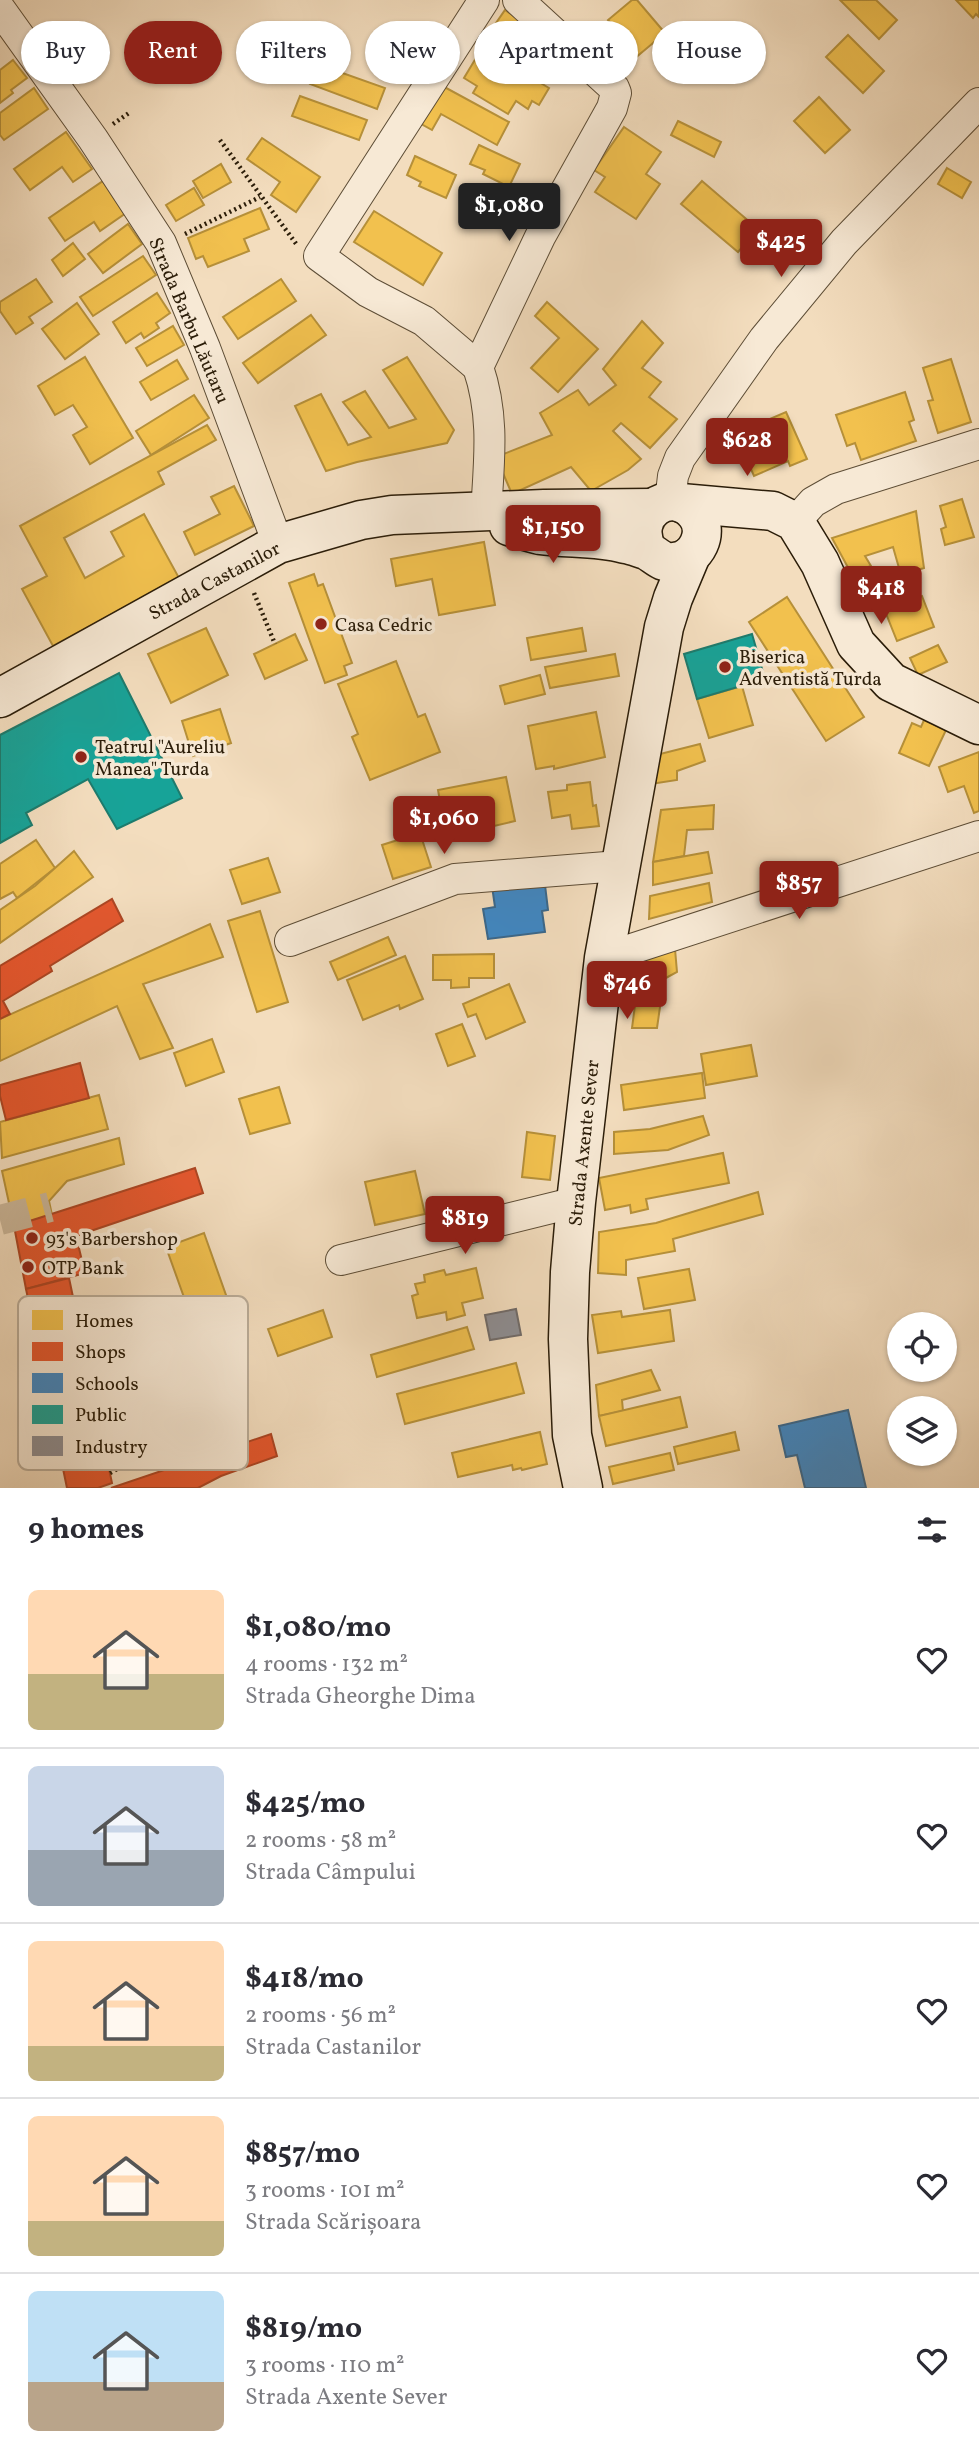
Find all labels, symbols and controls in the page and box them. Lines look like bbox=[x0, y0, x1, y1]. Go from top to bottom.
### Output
chip: Buy bbox=[21, 21, 110, 84]
chip: Rent bbox=[124, 21, 222, 84]
chip: Filters bbox=[236, 21, 351, 84]
chip: New bbox=[365, 21, 460, 84]
chip: Apartment bbox=[474, 21, 638, 84]
chip: House bbox=[652, 21, 766, 84]
pin: $1,080 bbox=[452, 184, 566, 243]
text: $1,080 bbox=[474, 190, 544, 222]
pin: $425 bbox=[740, 219, 822, 279]
text: $425 bbox=[756, 226, 806, 258]
street label: Strada Barbu Lăutaru bbox=[141, 234, 235, 408]
pin: $628 bbox=[706, 419, 788, 478]
text: $628 bbox=[722, 425, 772, 457]
pin: $1,150 bbox=[496, 505, 610, 565]
text: $1,150 bbox=[522, 512, 584, 544]
street label: Strada Castanilor bbox=[145, 536, 285, 627]
pin: $418 bbox=[840, 566, 922, 626]
text: $418 bbox=[857, 573, 905, 605]
place label: Casa Cedric bbox=[335, 613, 433, 639]
marker: Casa Cedric bbox=[313, 616, 329, 632]
place label: Biserica Adventistă Turda bbox=[739, 645, 882, 693]
marker: Biserica Adventistă Turda bbox=[717, 659, 733, 675]
place label: Teatrul "Aureliu Manea" Turda bbox=[95, 735, 225, 783]
marker: Teatrul "Aureliu Manea" Turda bbox=[73, 749, 89, 765]
pin: $1,060 bbox=[387, 796, 501, 856]
text: $1,060 bbox=[409, 803, 479, 835]
pin: $857 bbox=[758, 862, 840, 921]
text: $857 bbox=[776, 868, 822, 900]
pin: $746 bbox=[586, 962, 668, 1021]
text: $746 bbox=[603, 968, 651, 1000]
street label: Strada Axente Sever bbox=[563, 1059, 607, 1228]
pin: $819 bbox=[424, 1196, 506, 1256]
text: $819 bbox=[441, 1203, 489, 1235]
place label: 93's Barbershop bbox=[46, 1227, 178, 1253]
marker: 93's Barbershop bbox=[24, 1230, 40, 1246]
place label: OTP Bank bbox=[42, 1256, 124, 1282]
marker: OTP Bank bbox=[20, 1259, 36, 1275]
legend bbox=[18, 1296, 248, 1470]
text: Homes bbox=[75, 1309, 133, 1335]
map controls bbox=[887, 1312, 957, 1466]
button: locate bbox=[887, 1312, 957, 1382]
text: Shops bbox=[75, 1340, 126, 1366]
text: Schools bbox=[75, 1372, 139, 1398]
button: layers bbox=[887, 1396, 957, 1466]
text: Public bbox=[75, 1403, 127, 1429]
text: Industry bbox=[75, 1435, 148, 1461]
text: 9 homes bbox=[28, 1509, 144, 1551]
icon: filters bbox=[913, 1511, 951, 1549]
text: $1,080/mo bbox=[245, 1607, 391, 1649]
icon: home bbox=[84, 1618, 168, 1702]
icon: heart bbox=[913, 1641, 951, 1679]
text: 4 rooms · 132 m² bbox=[245, 1649, 408, 1681]
text: Strada Gheorghe Dima bbox=[245, 1681, 476, 1713]
text: $425/mo bbox=[245, 1783, 365, 1825]
icon: home bbox=[84, 1794, 168, 1878]
icon: heart bbox=[913, 1817, 951, 1855]
text: 2 rooms · 58 m² bbox=[245, 1825, 396, 1857]
text: Strada Câmpului bbox=[245, 1857, 416, 1889]
text: $418/mo bbox=[245, 1958, 364, 2000]
icon: home bbox=[84, 1969, 168, 2053]
icon: heart bbox=[913, 1992, 951, 2030]
text: 2 rooms · 56 m² bbox=[245, 2000, 396, 2032]
text: Strada Castanilor bbox=[245, 2032, 421, 2064]
text: $857/mo bbox=[245, 2133, 360, 2175]
icon: home bbox=[84, 2144, 168, 2228]
icon: heart bbox=[913, 2167, 951, 2205]
text: 3 rooms · 101 m² bbox=[245, 2175, 405, 2207]
text: Strada Scărișoara bbox=[245, 2207, 422, 2239]
text: $819/mo bbox=[245, 2308, 362, 2350]
icon: home bbox=[84, 2319, 168, 2403]
icon: heart bbox=[913, 2342, 951, 2380]
text: 3 rooms · 110 m² bbox=[245, 2350, 405, 2382]
text: Strada Axente Sever bbox=[245, 2382, 447, 2414]

